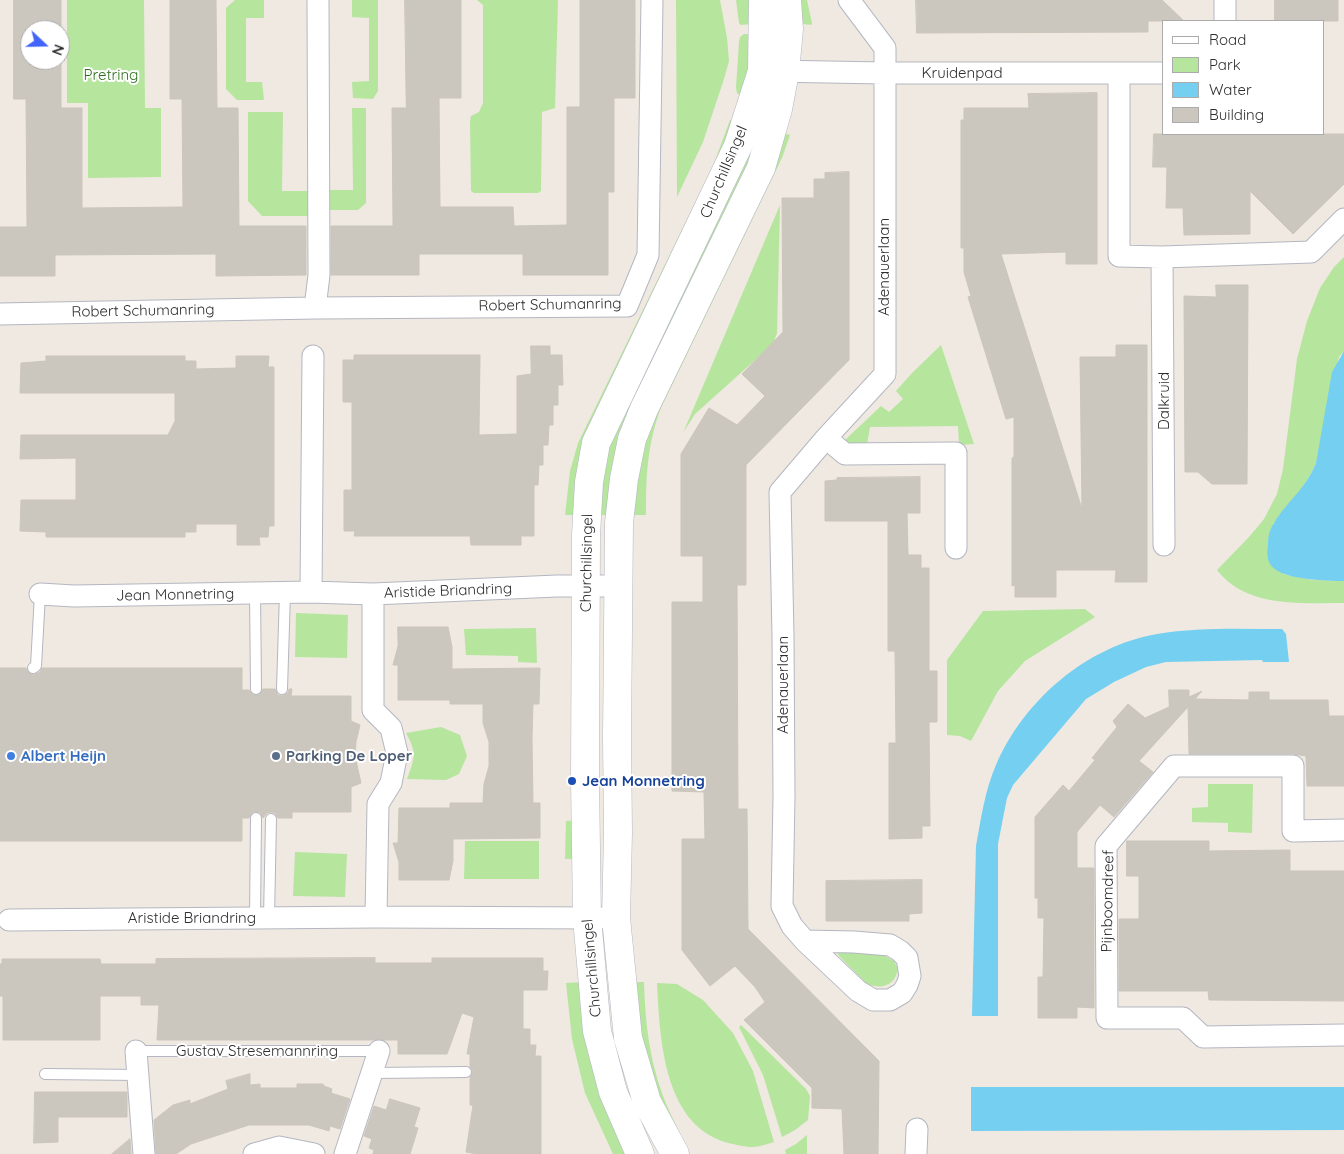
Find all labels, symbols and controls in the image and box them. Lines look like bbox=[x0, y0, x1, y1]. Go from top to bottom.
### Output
north arrow bbox=[20, 20, 70, 70]
legend bbox=[1162, 20, 1324, 135]
text: Road bbox=[1209, 30, 1246, 49]
text: N bbox=[48, 42, 68, 58]
text: Park bbox=[1209, 55, 1241, 74]
street label: Kruidenpad bbox=[921, 64, 1003, 82]
park label: Pretring bbox=[84, 66, 138, 84]
text: Water bbox=[1209, 80, 1252, 99]
text: Building bbox=[1209, 105, 1264, 124]
street label: Churchillsingel bbox=[696, 123, 752, 221]
street label: Adenauerlaan bbox=[875, 218, 893, 316]
street label: Robert Schumanring bbox=[478, 295, 622, 315]
street label: Robert Schumanring bbox=[71, 301, 215, 321]
street label: Dalkruid bbox=[1155, 372, 1173, 430]
street label: Churchillsingel bbox=[577, 514, 597, 612]
street label: Aristide Briandring bbox=[384, 580, 512, 602]
street label: Jean Monnetring bbox=[116, 585, 234, 605]
street label: Adenauerlaan bbox=[774, 636, 792, 734]
place label: Albert Heijn bbox=[21, 747, 106, 765]
place label: Parking De Loper bbox=[286, 747, 412, 765]
marker: Albert Heijn bbox=[5, 750, 17, 762]
marker: Parking De Loper bbox=[270, 750, 282, 762]
place label: Jean Monnetring bbox=[582, 772, 705, 790]
marker: Jean Monnetring bbox=[566, 775, 578, 787]
street label: Pijnboomdreef bbox=[1098, 850, 1118, 952]
street label: Aristide Briandring bbox=[128, 909, 256, 927]
street label: Churchillsingel bbox=[579, 918, 605, 1018]
street label: Gustav Stresemannring bbox=[176, 1042, 338, 1060]

